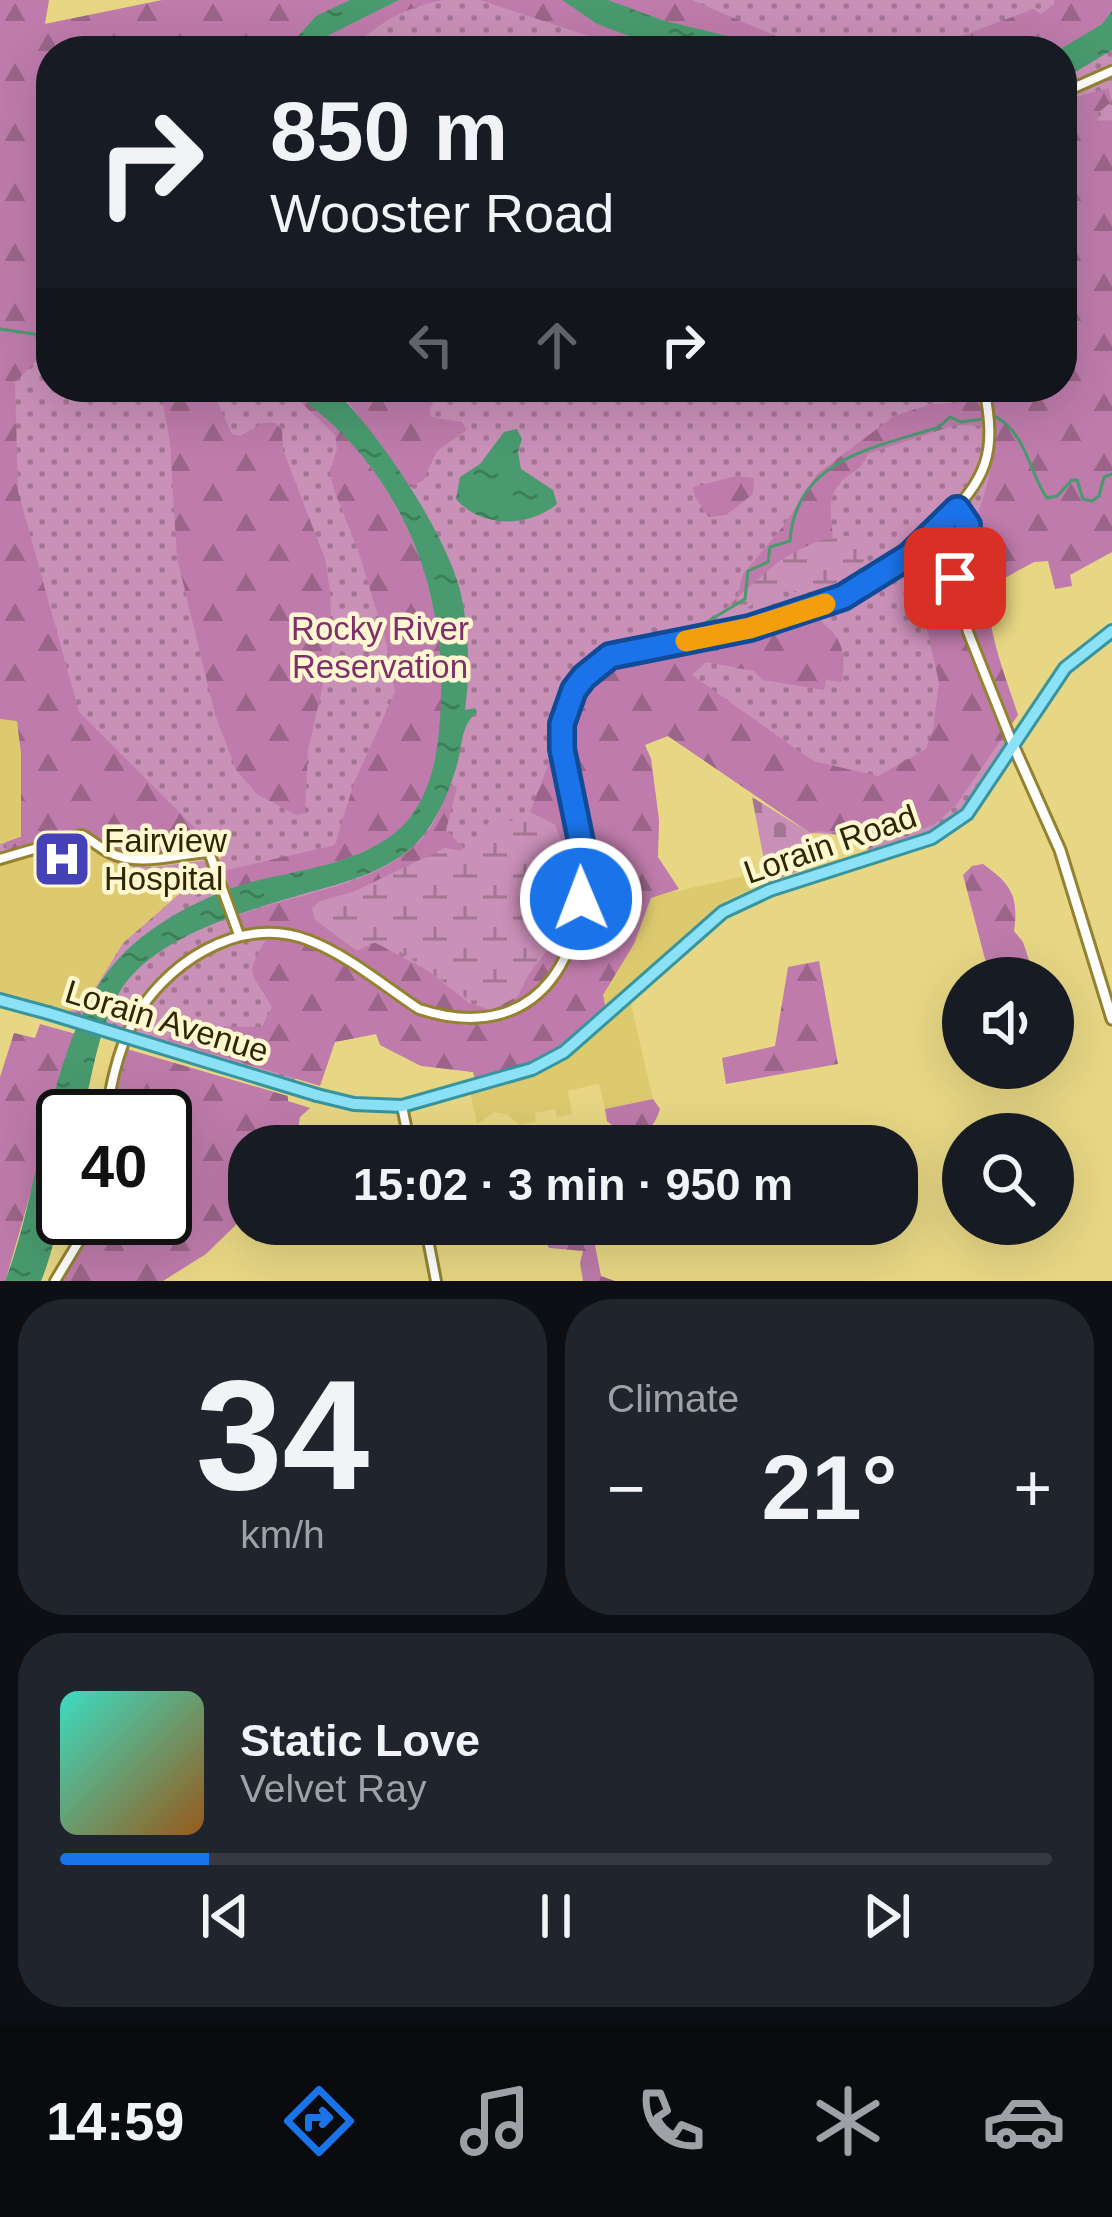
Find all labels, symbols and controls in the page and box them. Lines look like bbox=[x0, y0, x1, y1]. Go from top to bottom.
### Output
icon: right bbox=[72, 84, 228, 240]
text: 850 m bbox=[270, 84, 508, 178]
text: Wooster Road bbox=[270, 183, 614, 243]
icon: left bbox=[398, 312, 464, 378]
icon: ahead bbox=[524, 312, 590, 378]
icon: right bbox=[650, 312, 716, 378]
pin bbox=[904, 527, 1006, 629]
icon: arrive bbox=[922, 545, 988, 611]
park label: Rocky River Reservation bbox=[291, 610, 469, 685]
street label: Lorain Road bbox=[739, 797, 921, 891]
place label: Fairview Hospital bbox=[104, 822, 227, 897]
hospital icon: Fairview Hospital bbox=[31, 828, 93, 890]
position arrow bbox=[518, 836, 644, 962]
map controls bbox=[942, 957, 1074, 1245]
button: sound bbox=[942, 957, 1074, 1089]
street label: Lorain Avenue bbox=[61, 973, 273, 1069]
speed limit sign: 40 bbox=[36, 1089, 192, 1245]
button: search bbox=[942, 1113, 1074, 1245]
text: 15:02 · 3 min · 950 m bbox=[353, 1159, 793, 1210]
text: 34 bbox=[196, 1348, 369, 1522]
text: Climate bbox=[607, 1377, 739, 1420]
text: 21° bbox=[761, 1438, 898, 1538]
text: − bbox=[607, 1451, 646, 1525]
text: + bbox=[1013, 1451, 1052, 1525]
text: km/h bbox=[240, 1513, 325, 1556]
text: Static Love bbox=[240, 1715, 480, 1766]
text: Velvet Ray bbox=[240, 1767, 426, 1810]
icon: previous bbox=[192, 1883, 258, 1949]
icon: pause bbox=[523, 1883, 589, 1949]
icon: next bbox=[854, 1883, 920, 1949]
icon: directions bbox=[277, 2079, 361, 2163]
icon: music bbox=[453, 2079, 537, 2163]
icon: phone bbox=[629, 2079, 713, 2163]
icon: climate bbox=[806, 2079, 890, 2163]
icon: car bbox=[982, 2079, 1066, 2163]
text: 14:59 bbox=[46, 2091, 184, 2151]

